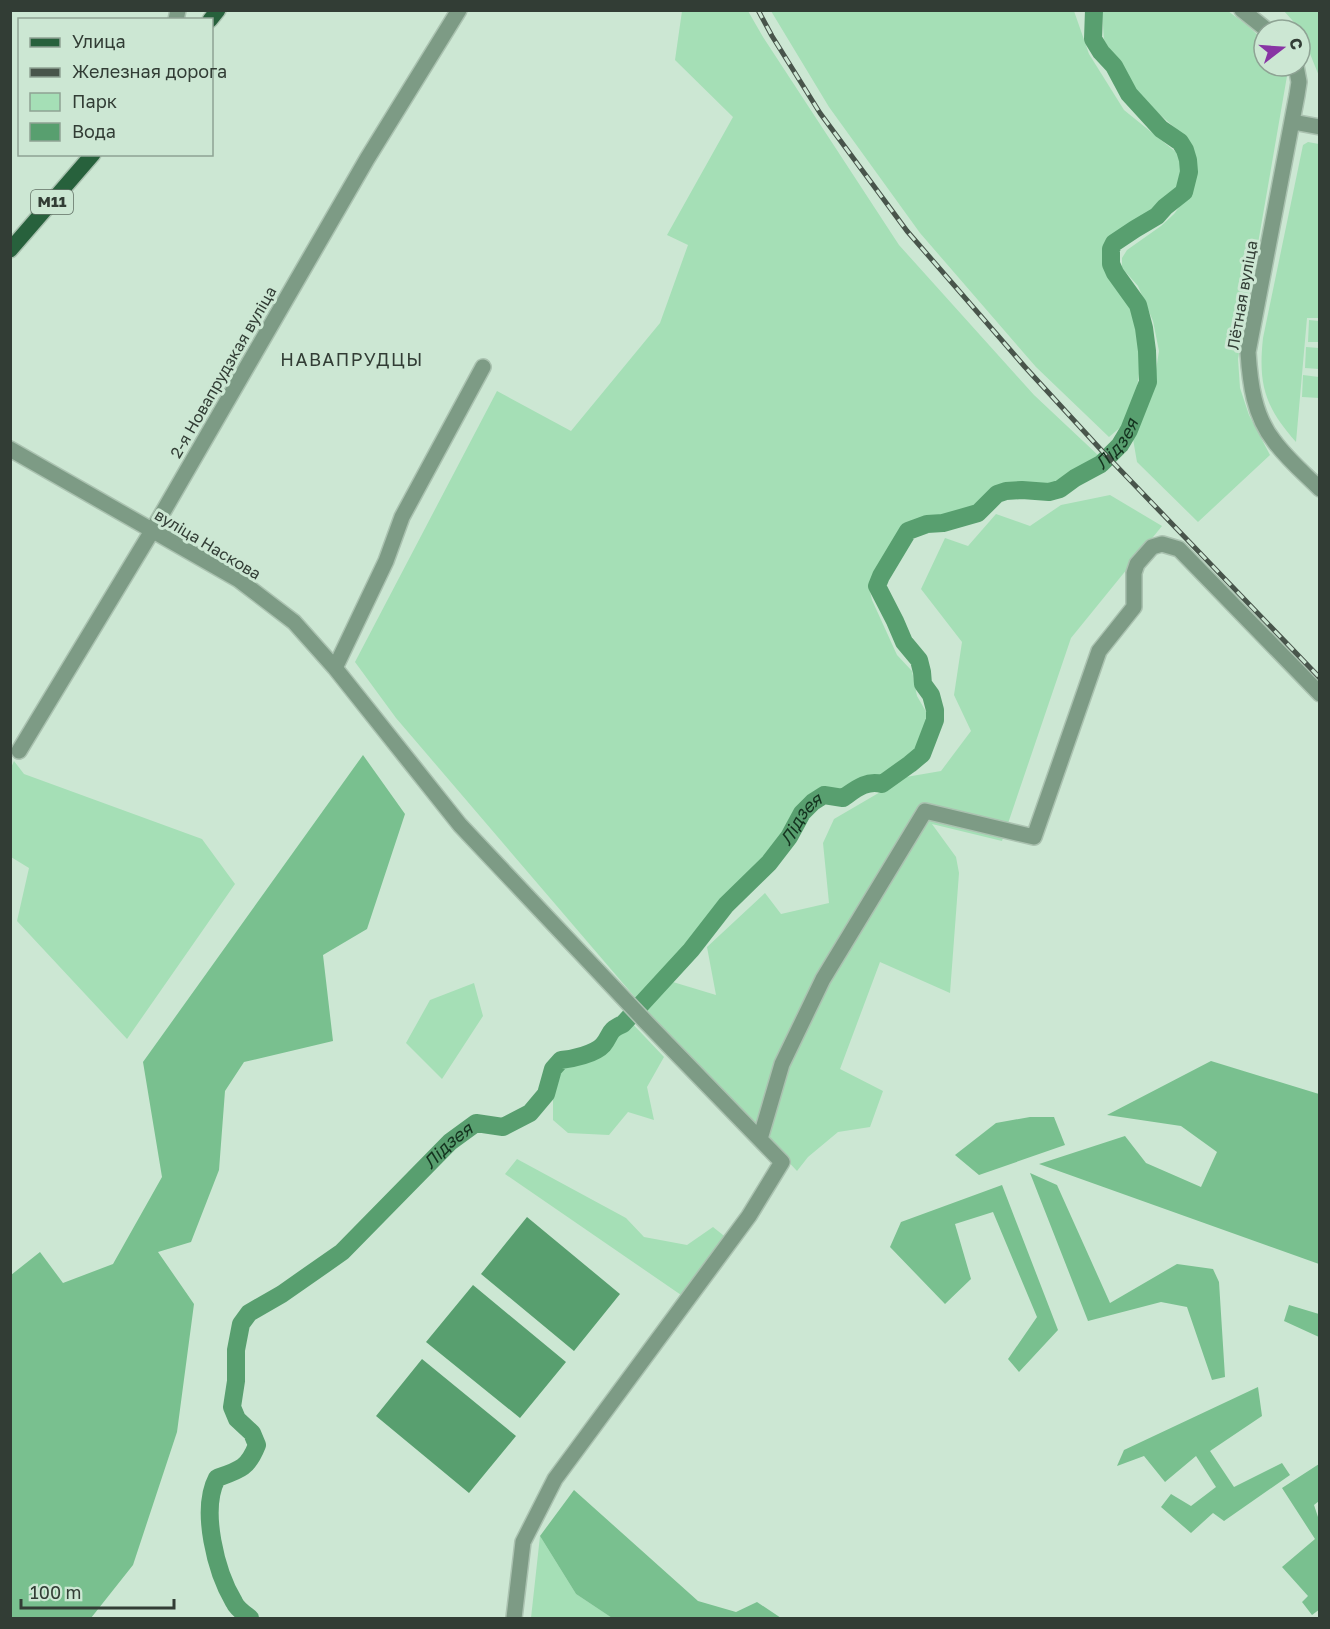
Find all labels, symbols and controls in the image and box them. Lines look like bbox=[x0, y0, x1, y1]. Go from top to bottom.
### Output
legend bbox=[18, 18, 213, 156]
north arrow bbox=[1252, 18, 1312, 78]
text: Улица bbox=[72, 30, 126, 52]
text: С bbox=[1285, 35, 1308, 52]
text: Железная дорога bbox=[72, 60, 227, 82]
text: Парк bbox=[72, 90, 117, 112]
text: Вода bbox=[72, 120, 116, 142]
road number: М11 bbox=[31, 190, 73, 214]
street label: Лётная вуліца bbox=[1223, 239, 1261, 351]
street label: 2-я Новапрудзкая вуліца bbox=[166, 282, 280, 462]
district label: НАВАПРУДЦЫ bbox=[280, 348, 424, 370]
water label: Лідзея bbox=[1090, 414, 1143, 473]
street label: вуліца Наскова bbox=[151, 504, 265, 584]
water label: Лідзея bbox=[775, 786, 827, 849]
water label: Лідзея bbox=[418, 1116, 478, 1173]
scale bar bbox=[21, 1572, 174, 1610]
text: 100 m bbox=[30, 1581, 81, 1603]

